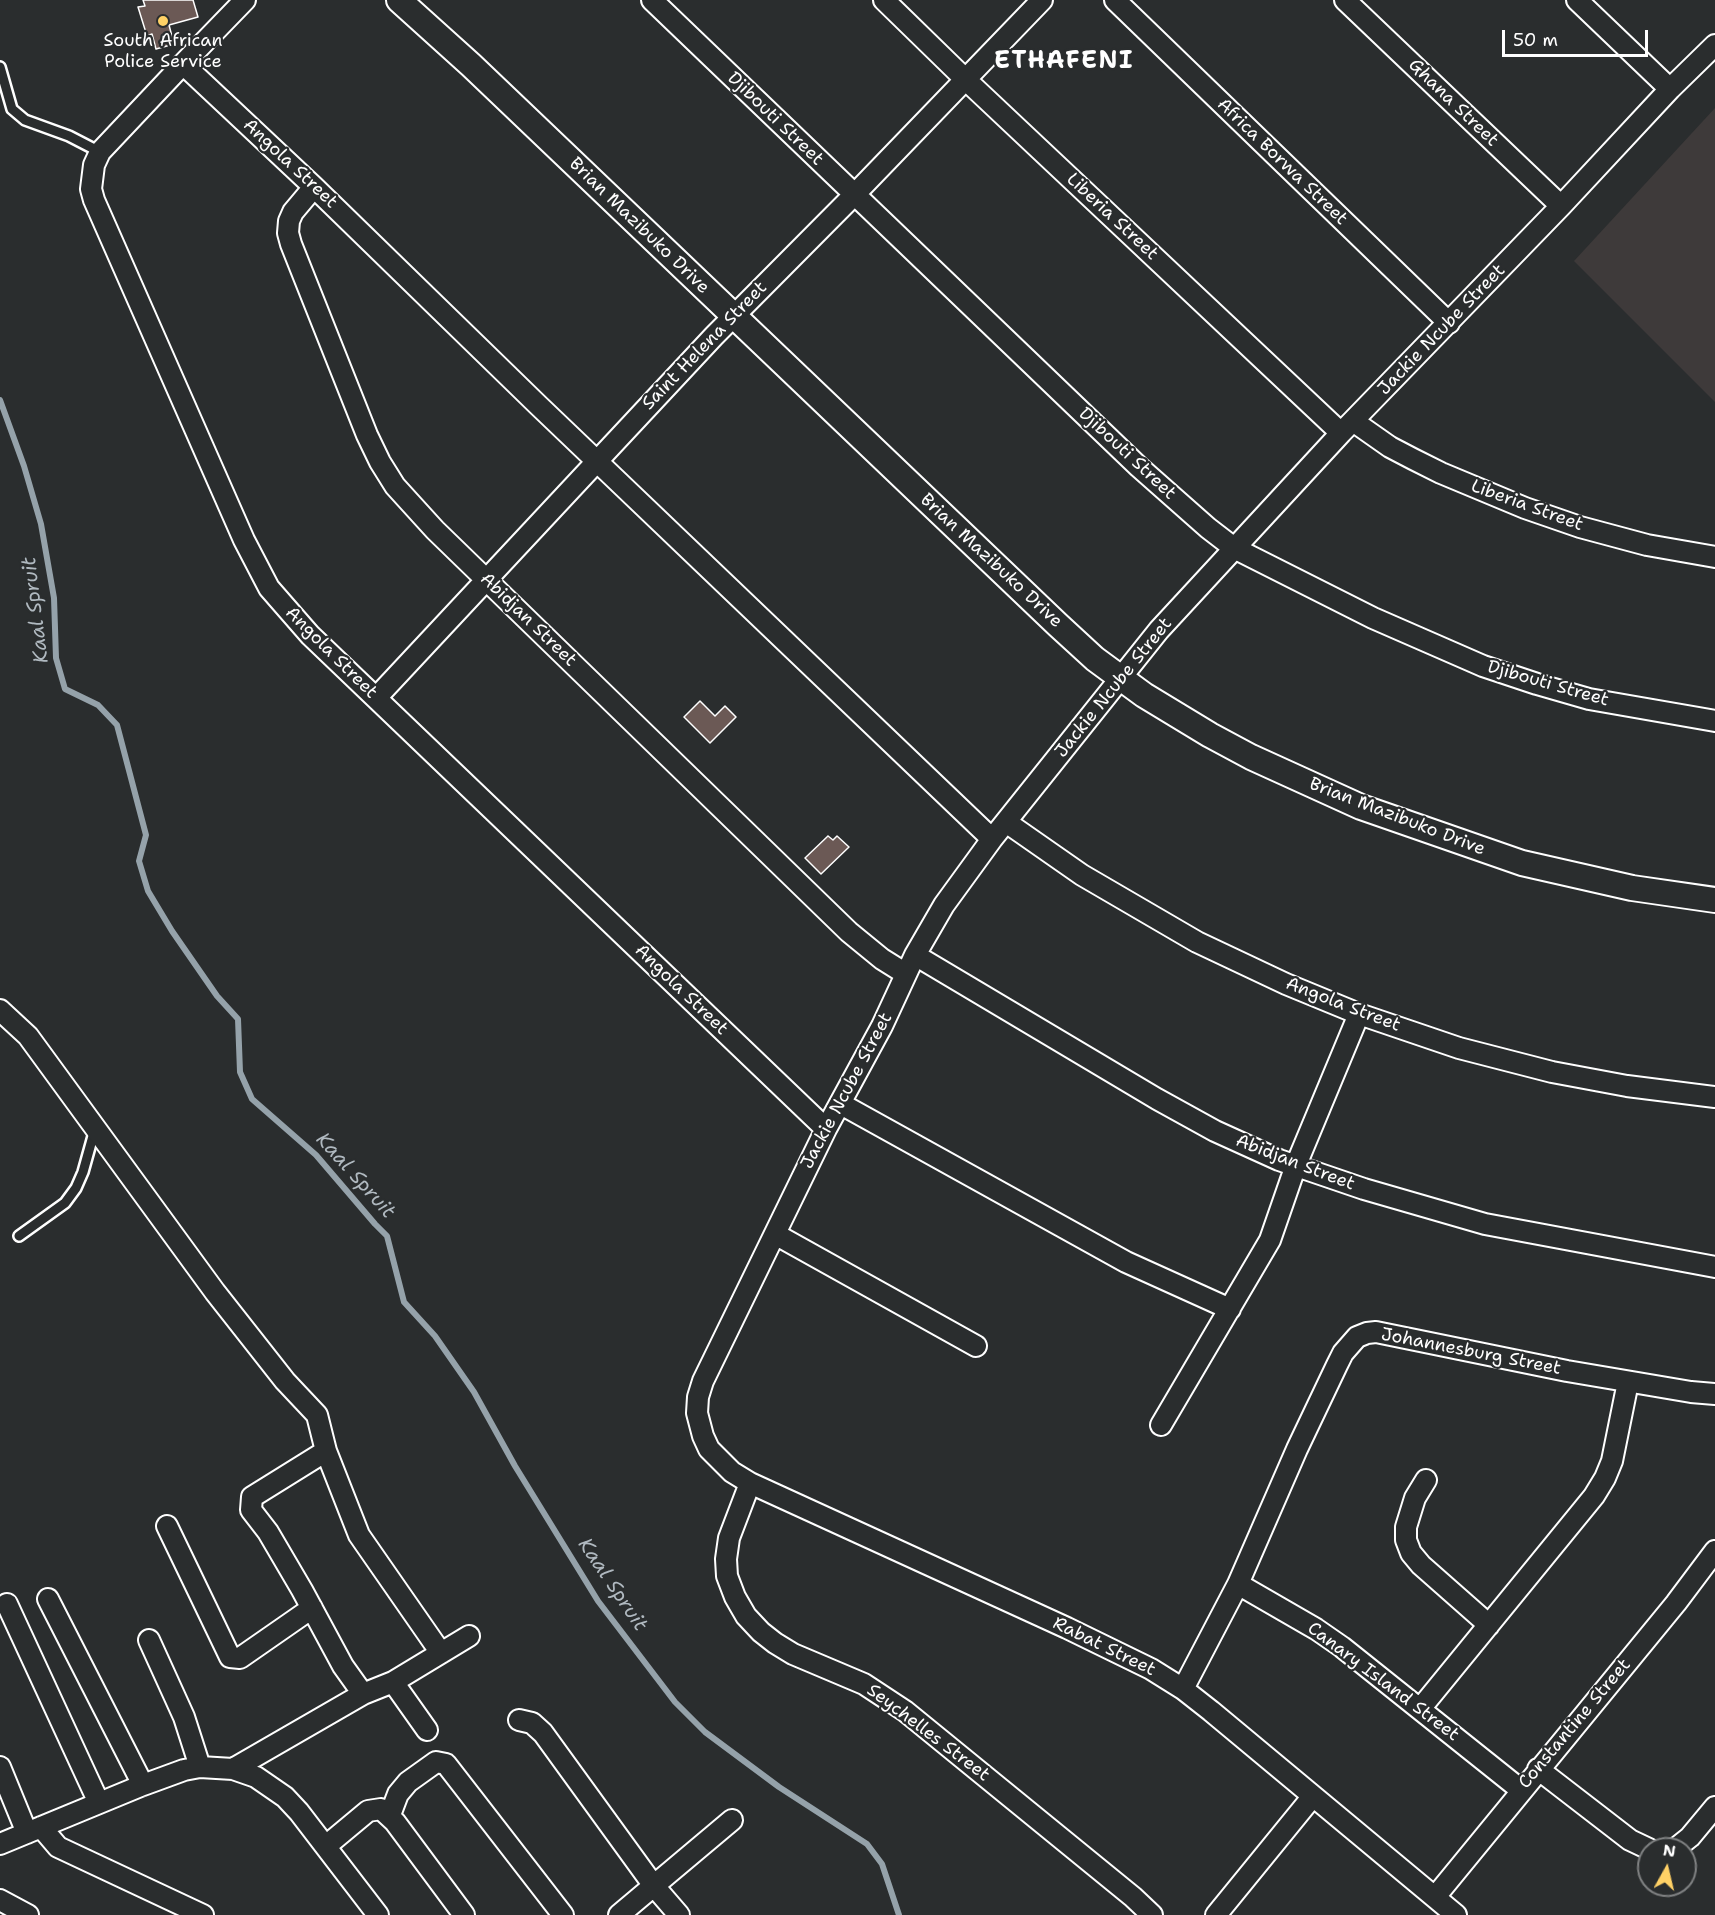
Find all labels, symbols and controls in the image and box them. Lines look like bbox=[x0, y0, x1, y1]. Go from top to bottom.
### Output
marker: South African Police Service bbox=[156, 14, 170, 28]
scale bar bbox=[1505, 18, 1650, 56]
text: 50 m bbox=[1513, 28, 1558, 52]
place label: South African Police Service bbox=[104, 30, 222, 72]
district label: ETHAFENI bbox=[994, 48, 1134, 76]
street label: Ghana Street bbox=[1403, 55, 1503, 151]
street label: Djibouti Street bbox=[722, 68, 828, 170]
street label: Africa Borwa Street bbox=[1212, 94, 1352, 230]
street label: Angola Street bbox=[238, 115, 342, 213]
street label: Brian Mazibuko Drive bbox=[564, 153, 714, 299]
street label: Liberia Street bbox=[1062, 169, 1162, 265]
street label: Jackie Ncube Street bbox=[1374, 260, 1510, 400]
street label: Saint Helena Street bbox=[638, 277, 772, 415]
street label: Djibouti Street bbox=[1074, 403, 1180, 505]
street label: Liberia Street bbox=[1468, 476, 1586, 536]
street label: Brian Mazibuko Drive bbox=[915, 489, 1067, 633]
water label: Kaal Spruit bbox=[18, 555, 54, 665]
street label: Abidjan Street bbox=[475, 569, 581, 671]
street label: Angola Street bbox=[281, 603, 381, 703]
street label: Jackie Ncube Street bbox=[1051, 614, 1177, 762]
street label: Djibouti Street bbox=[1485, 656, 1611, 712]
street label: Brian Mazibuko Drive bbox=[1306, 773, 1488, 861]
street label: Angola Street bbox=[630, 940, 732, 1040]
street label: Angola Street bbox=[1283, 973, 1403, 1037]
street label: Jackie Ncube Street bbox=[797, 1009, 897, 1173]
water label: Kaal Spruit bbox=[310, 1128, 400, 1224]
street label: Abidjan Street bbox=[1232, 1130, 1358, 1196]
street label: Johannesburg Street bbox=[1379, 1324, 1563, 1380]
water label: Kaal Spruit bbox=[572, 1534, 652, 1636]
street label: Rabat Street bbox=[1049, 1613, 1159, 1681]
street label: Canary Island Street bbox=[1303, 1618, 1463, 1746]
street label: Constantine Street bbox=[1514, 1655, 1636, 1793]
street label: Seychelles Street bbox=[862, 1680, 994, 1786]
north arrow bbox=[1637, 1837, 1697, 1897]
text: N bbox=[1662, 1839, 1677, 1862]

